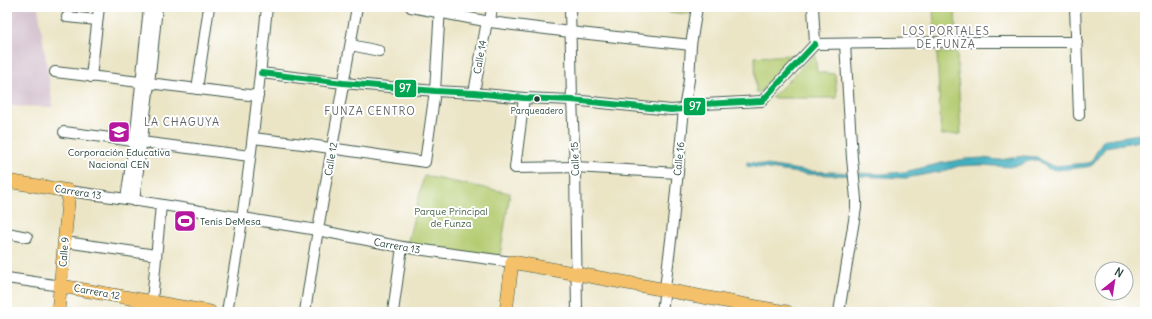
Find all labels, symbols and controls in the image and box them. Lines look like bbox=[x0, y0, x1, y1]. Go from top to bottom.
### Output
district label: LOS PORTALES DE FUNZA bbox=[902, 24, 990, 51]
street label: Calle 14 bbox=[471, 39, 489, 75]
line badge: 97 bbox=[394, 79, 417, 98]
text: 97 bbox=[399, 81, 411, 95]
marker: Parqueadero bbox=[532, 94, 542, 104]
line badge: 97 bbox=[683, 97, 706, 116]
text: 97 bbox=[689, 99, 701, 113]
district label: FUNZA CENTRO bbox=[324, 104, 416, 118]
place label: Parqueadero bbox=[511, 105, 563, 116]
district label: LA CHAGUYA bbox=[144, 115, 220, 129]
school or university icon: Corporación Educativa Nacional CEN bbox=[106, 119, 132, 145]
street label: Calle 12 bbox=[322, 141, 340, 177]
street label: Calle 15 bbox=[568, 141, 582, 176]
street label: Calle 16 bbox=[671, 141, 687, 177]
place label: Corporación Educativa Nacional CEN bbox=[68, 146, 171, 171]
street label: Carrera 13 bbox=[54, 182, 103, 202]
park label: Parque Principal de Funza bbox=[414, 205, 488, 230]
sports icon: Tenis DeMesa bbox=[172, 208, 198, 234]
place label: Tenis DeMesa bbox=[200, 215, 261, 228]
street label: Calle 9 bbox=[56, 236, 72, 268]
street label: Carrera 13 bbox=[373, 236, 422, 257]
north arrow bbox=[1094, 261, 1134, 301]
text: N bbox=[1112, 264, 1126, 280]
street label: Carrera 12 bbox=[73, 282, 122, 303]

